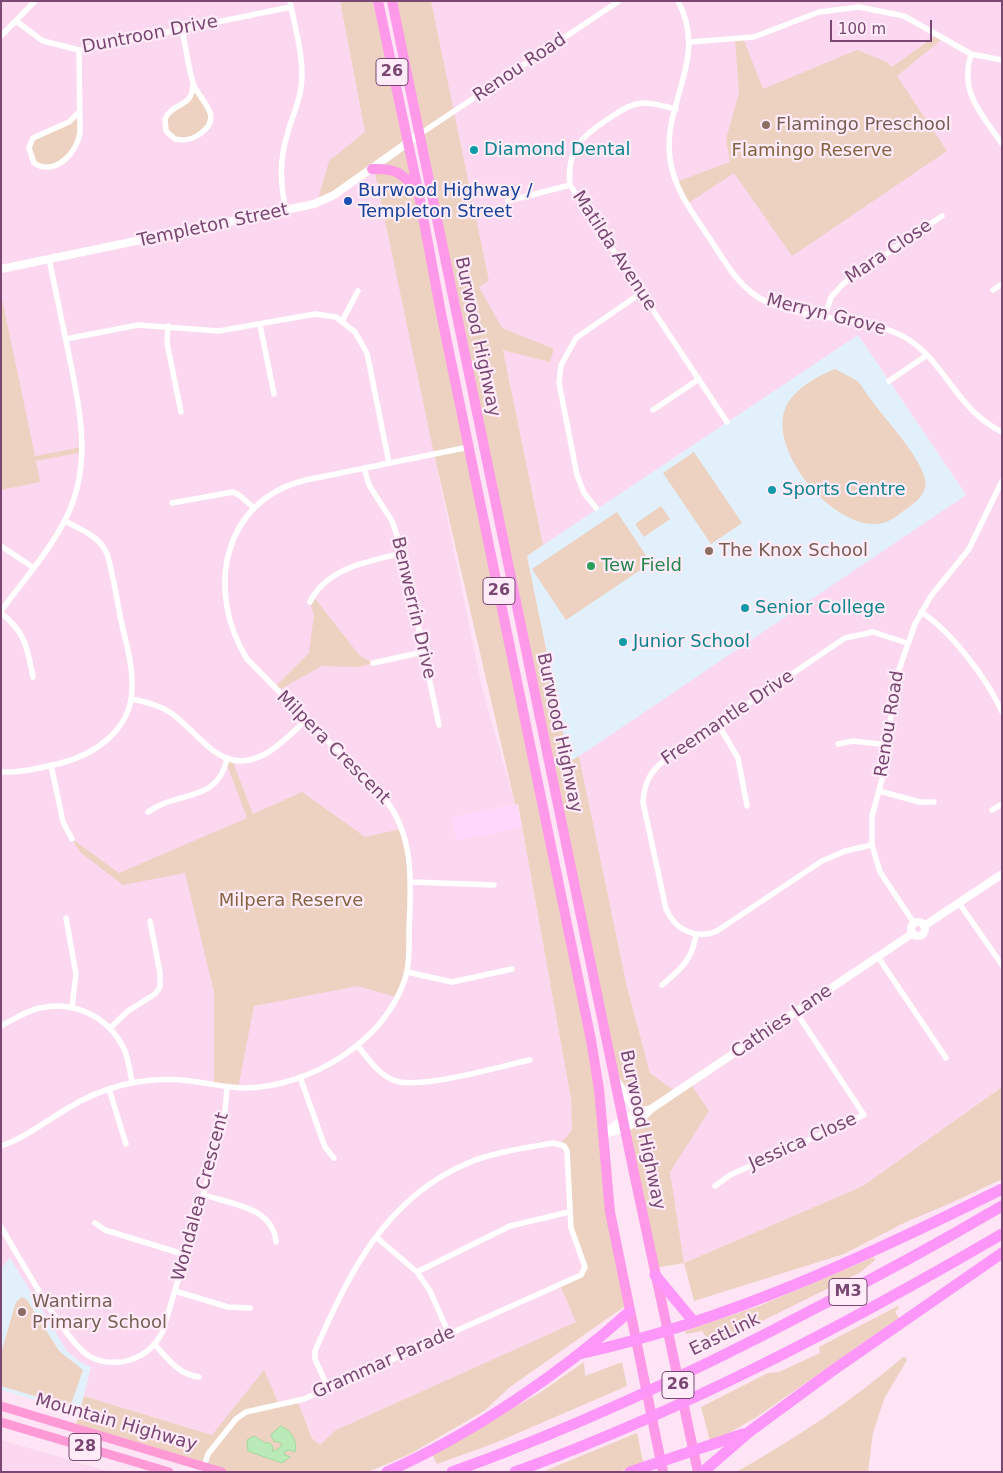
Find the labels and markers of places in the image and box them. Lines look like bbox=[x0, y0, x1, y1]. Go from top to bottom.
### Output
place label: Flamingo Preschool bbox=[776, 114, 951, 136]
marker: Flamingo Preschool bbox=[760, 119, 772, 131]
place label: Diamond Dental bbox=[484, 139, 630, 161]
marker: Diamond Dental bbox=[468, 144, 480, 156]
place label: Burwood Highway / Templeton Street bbox=[358, 180, 533, 222]
marker: Burwood Highway / Templeton Street bbox=[342, 195, 354, 207]
place label: Sports Centre bbox=[782, 479, 906, 501]
marker: Sports Centre bbox=[766, 484, 778, 496]
place label: The Knox School bbox=[719, 540, 868, 562]
marker: The Knox School bbox=[703, 545, 715, 557]
place label: Tew Field bbox=[601, 555, 682, 577]
marker: Tew Field bbox=[585, 560, 597, 572]
place label: Senior College bbox=[755, 597, 885, 619]
marker: Senior College bbox=[739, 602, 751, 614]
place label: Junior School bbox=[633, 631, 750, 653]
marker: Junior School bbox=[617, 636, 629, 648]
place label: Wantirna Primary School bbox=[32, 1291, 167, 1334]
marker: Wantirna Primary School bbox=[16, 1306, 28, 1318]

